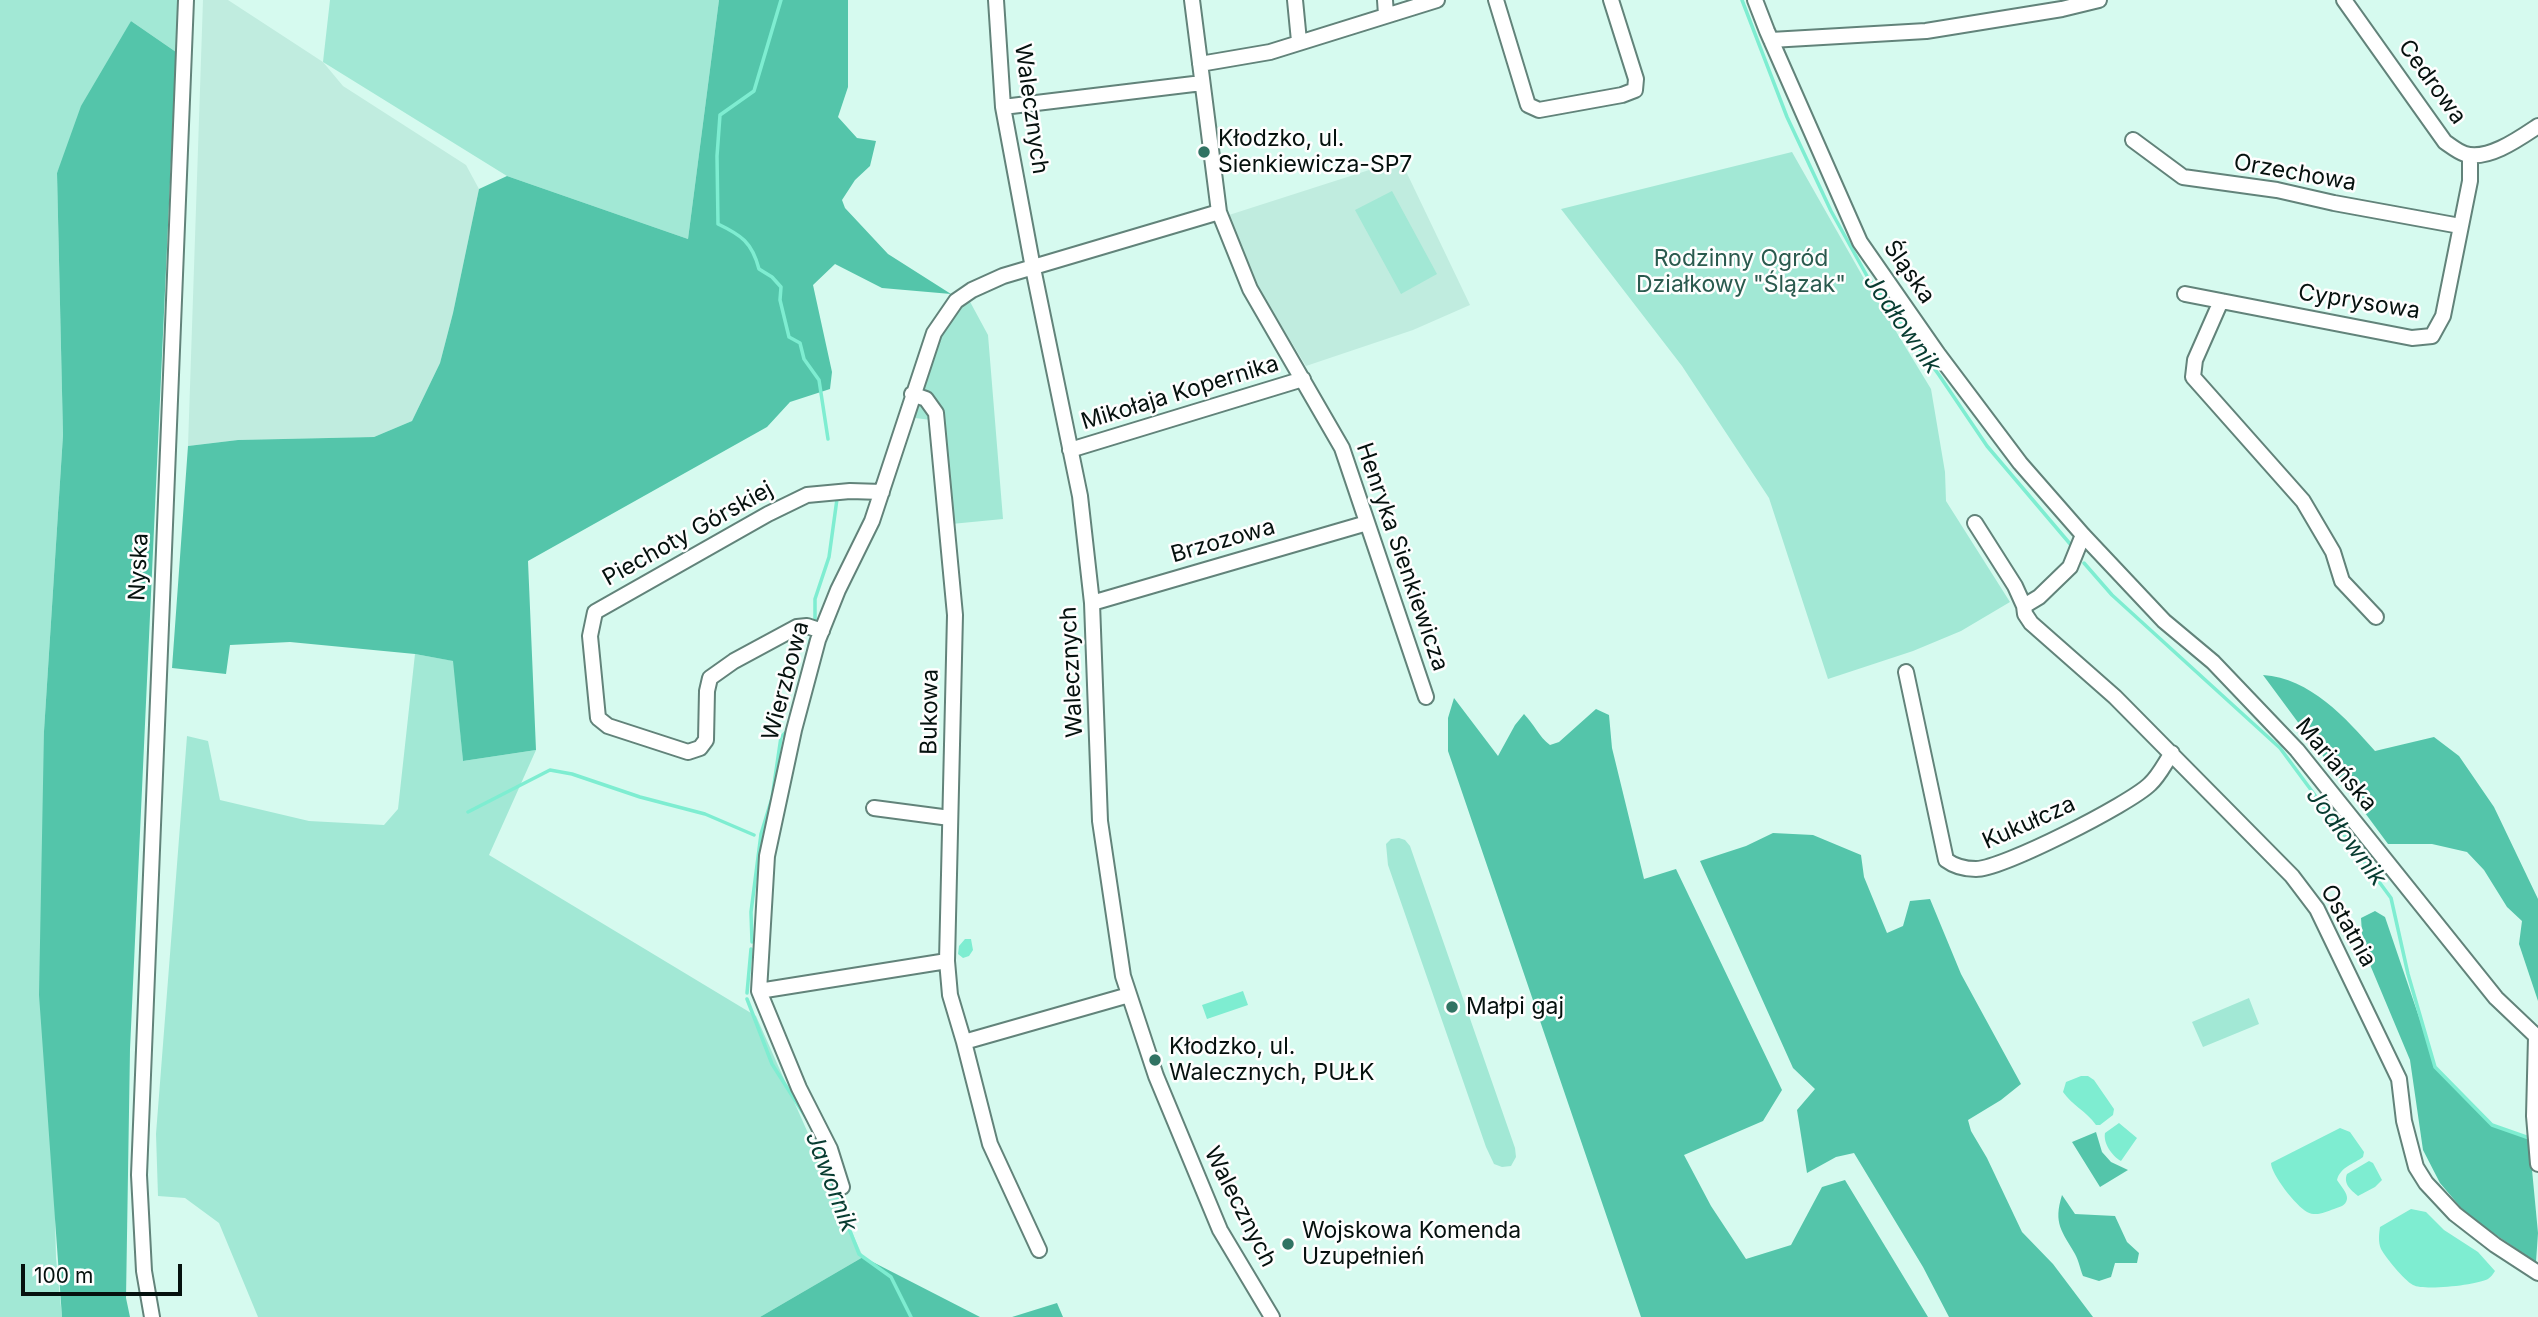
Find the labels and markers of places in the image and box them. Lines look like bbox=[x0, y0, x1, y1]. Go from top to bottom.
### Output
place label: Kłodzko, ul. Sienkiewicza-SP7 bbox=[1218, 125, 1412, 179]
marker: Kłodzko, ul. Sienkiewicza-SP7 bbox=[1196, 144, 1212, 160]
place label: Małpi gaj bbox=[1466, 993, 1564, 1021]
marker: Małpi gaj bbox=[1444, 999, 1460, 1015]
place label: Kłodzko, ul. Walecznych, PUŁK bbox=[1169, 1033, 1374, 1087]
marker: Kłodzko, ul. Walecznych, PUŁK bbox=[1147, 1052, 1163, 1068]
place label: Wojskowa Komenda Uzupełnień bbox=[1302, 1217, 1521, 1271]
marker: Wojskowa Komenda Uzupełnień bbox=[1280, 1236, 1296, 1252]

